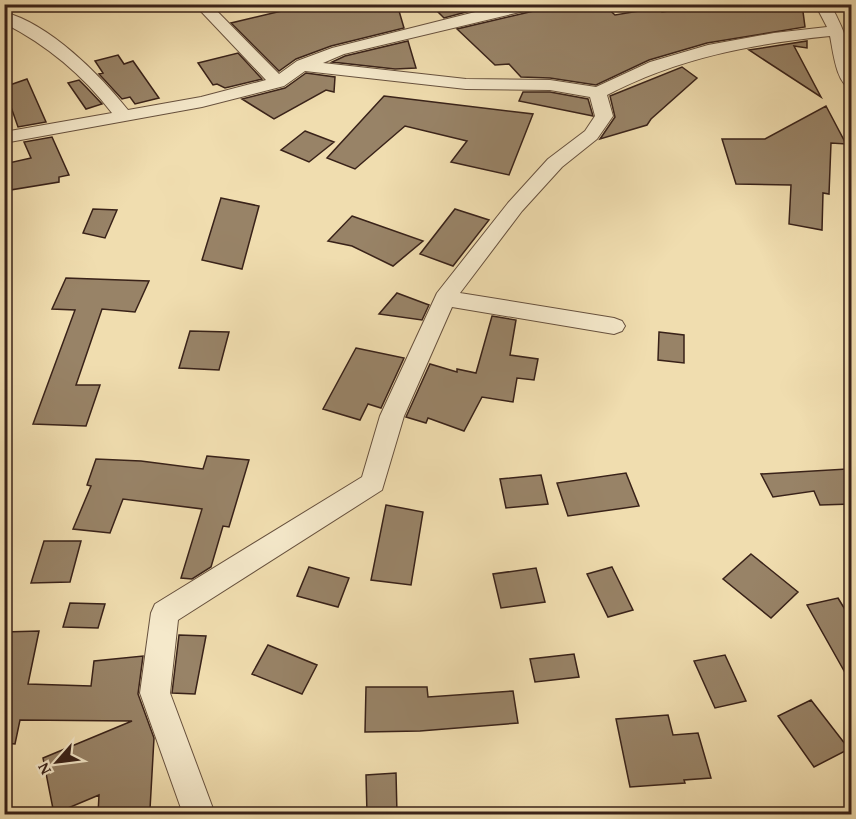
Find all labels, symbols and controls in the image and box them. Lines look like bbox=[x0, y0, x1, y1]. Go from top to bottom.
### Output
north arrow bbox=[27, 732, 87, 792]
text: N bbox=[31, 758, 57, 779]

